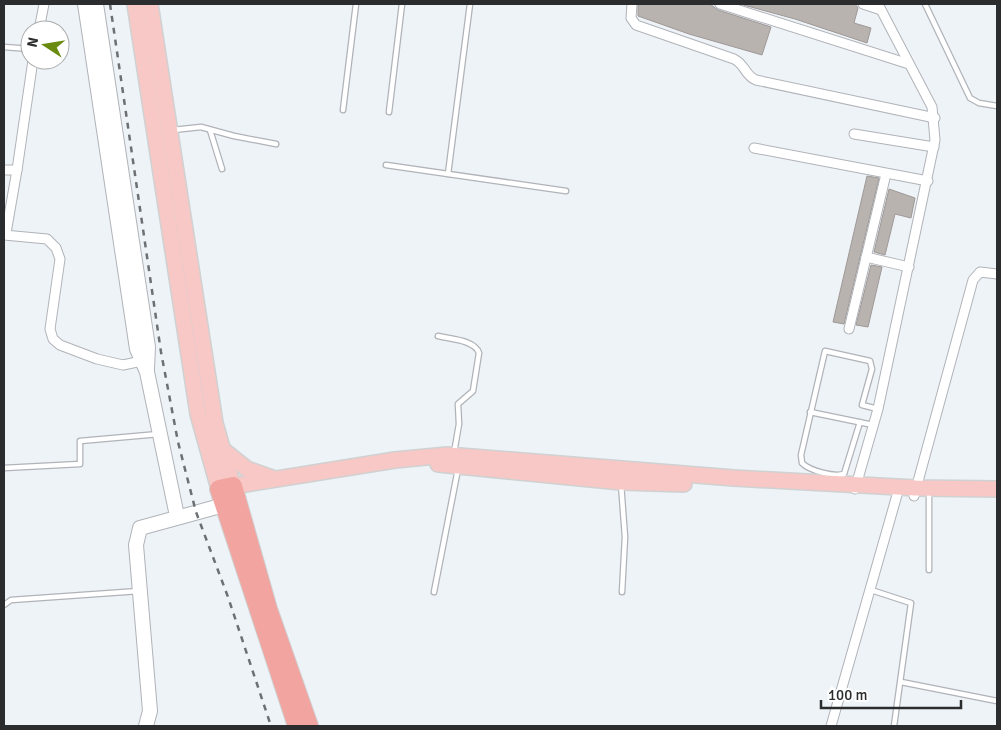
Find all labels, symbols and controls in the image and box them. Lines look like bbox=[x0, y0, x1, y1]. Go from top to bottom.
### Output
north arrow bbox=[20, 20, 70, 70]
text: N bbox=[23, 36, 42, 49]
scale bar bbox=[821, 678, 961, 710]
text: 100 m bbox=[828, 686, 868, 704]

